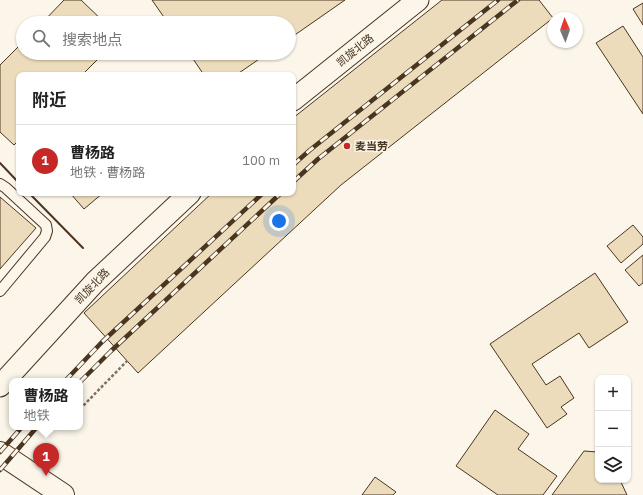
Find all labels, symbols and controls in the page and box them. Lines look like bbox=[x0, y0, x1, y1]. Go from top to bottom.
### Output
north arrow bbox=[547, 12, 583, 48]
search box bbox=[16, 16, 296, 60]
icon: search bbox=[30, 27, 52, 49]
text: 搜索地点 bbox=[62, 30, 122, 49]
street label: 凯旋北路 bbox=[333, 31, 377, 69]
text: 附近 bbox=[32, 89, 66, 111]
place label: 麦当劳 bbox=[355, 139, 388, 153]
marker: 麦当劳 bbox=[342, 141, 352, 151]
text: 曹杨路 bbox=[70, 143, 115, 162]
text: 1 bbox=[41, 152, 49, 169]
text: 100 m bbox=[242, 152, 280, 169]
text: 地铁 · 曹杨路 bbox=[70, 164, 145, 181]
your location bbox=[269, 211, 289, 231]
street label: 凯旋北路 bbox=[72, 265, 112, 307]
map controls bbox=[595, 375, 631, 483]
button: + bbox=[595, 375, 631, 411]
popup bbox=[9, 378, 83, 430]
text: 曹杨路 bbox=[23, 386, 69, 405]
text: 地铁 bbox=[23, 407, 50, 424]
button: − bbox=[595, 411, 631, 447]
pin: 1 bbox=[33, 443, 59, 476]
button: layers bbox=[595, 447, 631, 483]

